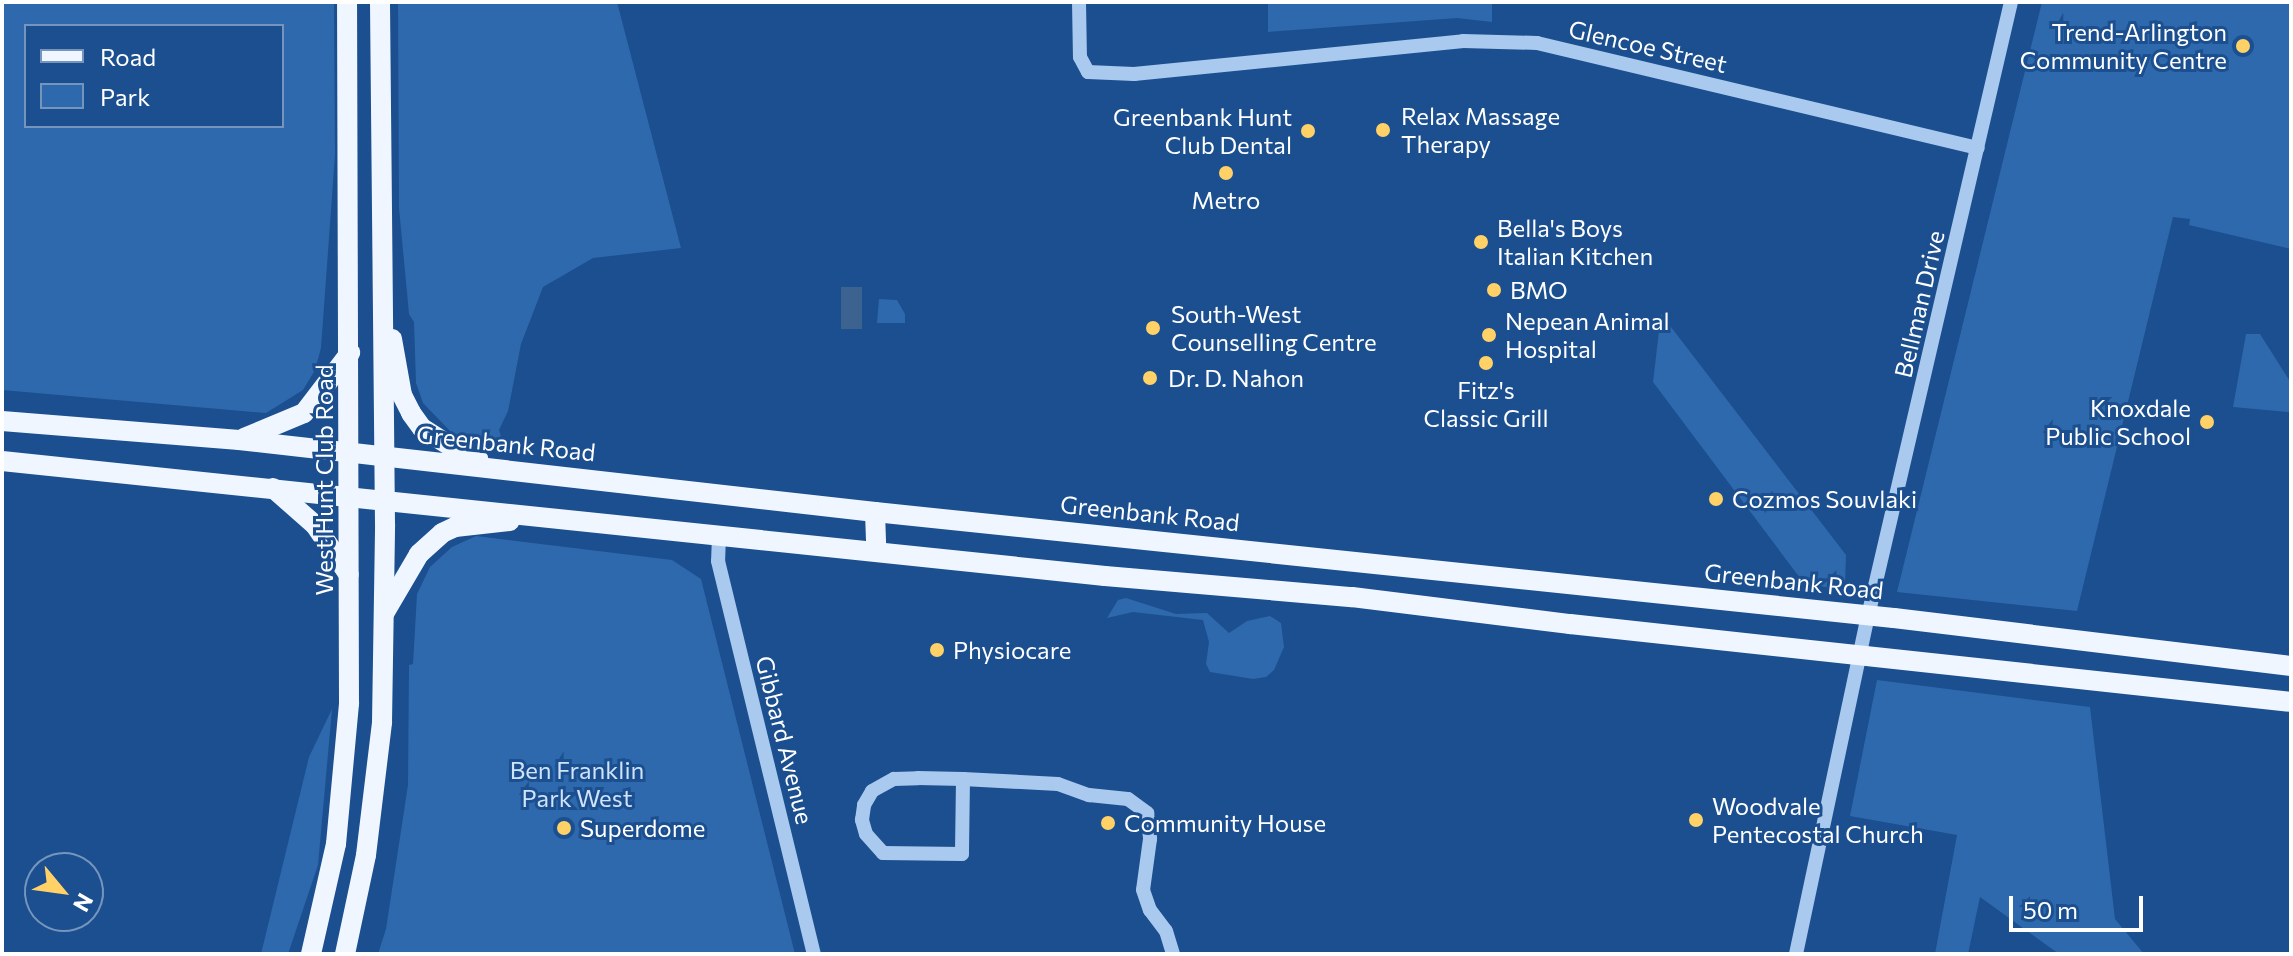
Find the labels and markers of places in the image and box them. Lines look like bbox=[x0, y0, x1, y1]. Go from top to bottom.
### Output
place label: Trend-Arlington Community Centre bbox=[2020, 18, 2227, 74]
marker: Trend-Arlington Community Centre bbox=[2234, 37, 2252, 55]
place label: Relax Massage Therapy bbox=[1401, 102, 1560, 158]
place label: Greenbank Hunt Club Dental bbox=[1113, 103, 1292, 159]
marker: Relax Massage Therapy bbox=[1372, 119, 1394, 141]
marker: Greenbank Hunt Club Dental bbox=[1299, 122, 1317, 140]
marker: Metro bbox=[1217, 164, 1235, 182]
place label: Metro bbox=[1192, 186, 1260, 214]
place label: Bella's Boys Italian Kitchen bbox=[1497, 214, 1653, 270]
marker: Bella's Boys Italian Kitchen bbox=[1472, 233, 1490, 251]
place label: BMO bbox=[1510, 276, 1568, 304]
marker: BMO bbox=[1485, 281, 1503, 299]
place label: South-West Counselling Centre bbox=[1171, 300, 1377, 356]
place label: Nepean Animal Hospital bbox=[1505, 307, 1670, 363]
marker: South-West Counselling Centre bbox=[1142, 317, 1164, 339]
marker: Nepean Animal Hospital bbox=[1480, 326, 1498, 344]
marker: Fitz's Classic Grill bbox=[1477, 354, 1495, 372]
place label: Dr. D. Nahon bbox=[1168, 364, 1304, 392]
marker: Dr. D. Nahon bbox=[1139, 367, 1161, 389]
place label: Fitz's Classic Grill bbox=[1423, 376, 1549, 432]
place label: Knoxdale Public School bbox=[2045, 394, 2191, 450]
marker: Knoxdale Public School bbox=[2198, 413, 2216, 431]
place label: Cozmos Souvlaki bbox=[1732, 485, 1917, 513]
marker: Cozmos Souvlaki bbox=[1707, 490, 1725, 508]
place label: Physiocare bbox=[953, 636, 1072, 664]
marker: Physiocare bbox=[928, 641, 946, 659]
place label: Woodvale Pentecostal Church bbox=[1712, 792, 1924, 848]
place label: Community House bbox=[1124, 809, 1326, 837]
marker: Woodvale Pentecostal Church bbox=[1687, 811, 1705, 829]
place label: Superdome bbox=[580, 814, 705, 842]
marker: Community House bbox=[1099, 814, 1117, 832]
marker: Superdome bbox=[555, 819, 573, 837]

